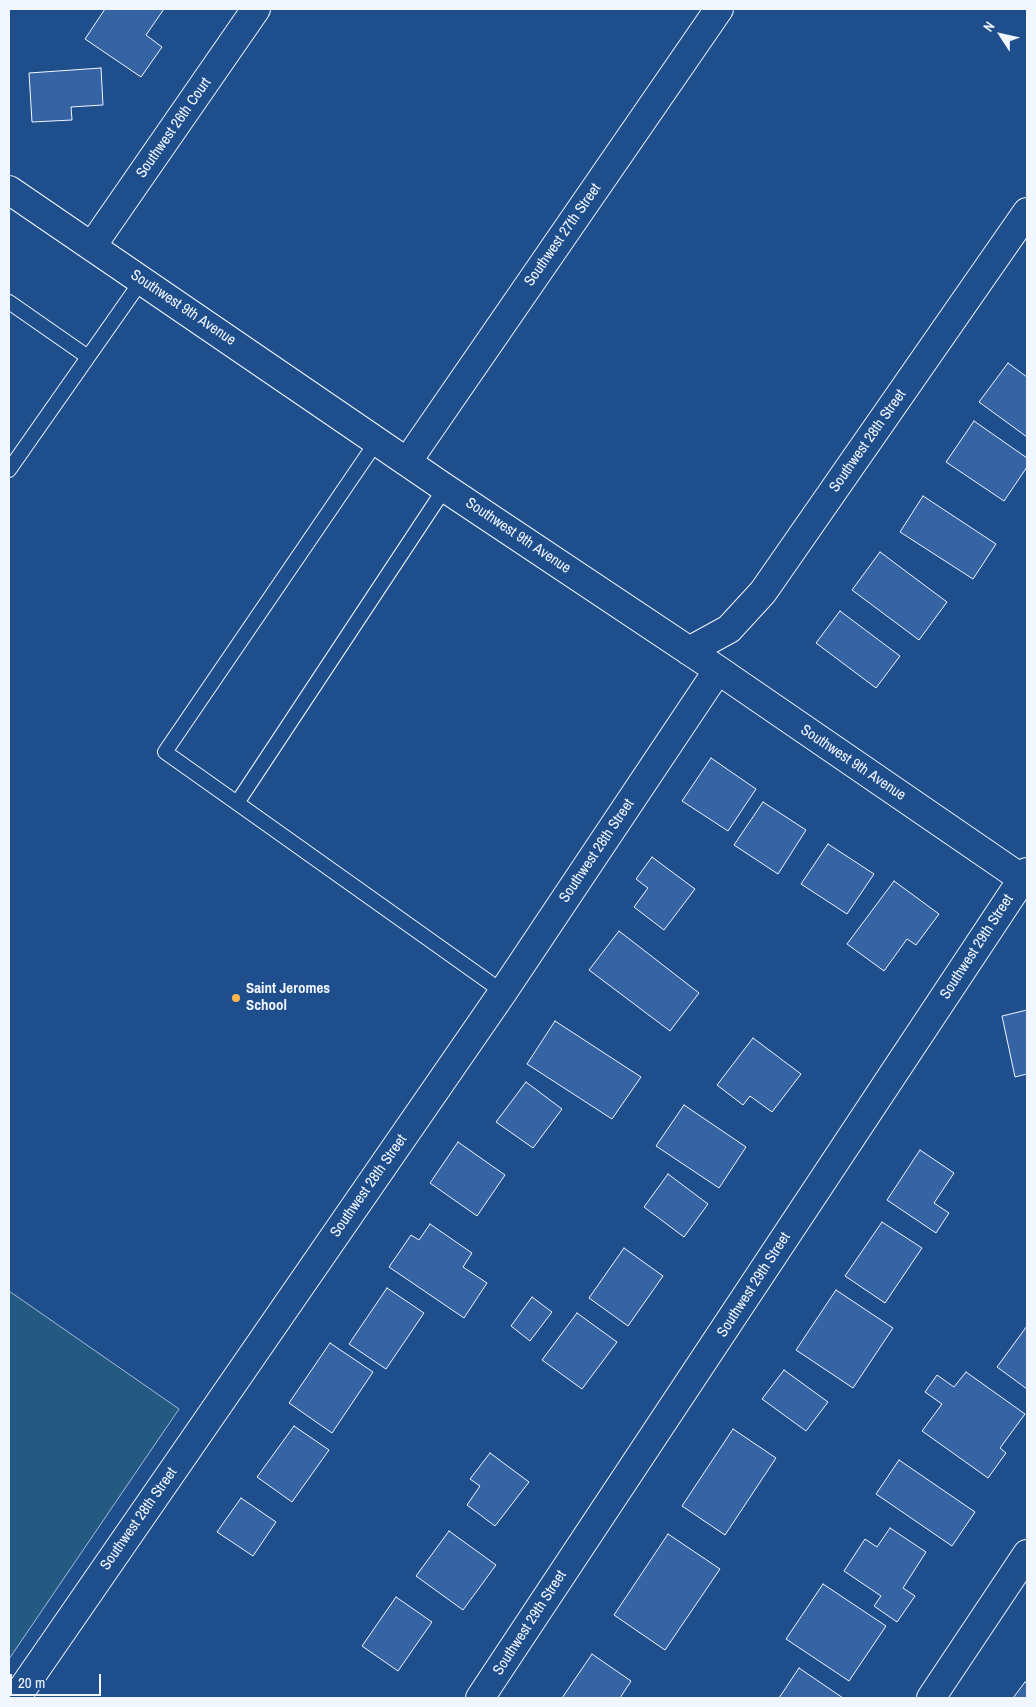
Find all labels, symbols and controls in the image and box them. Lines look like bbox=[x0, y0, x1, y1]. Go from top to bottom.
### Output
north arrow bbox=[976, 10, 1026, 60]
text: N bbox=[979, 18, 998, 35]
street label: Southwest 26th Court bbox=[133, 74, 215, 182]
street label: Southwest 27th Street bbox=[521, 180, 605, 290]
street label: Southwest 9th Avenue bbox=[127, 266, 239, 350]
street label: Southwest 28th Street bbox=[826, 386, 910, 496]
street label: Southwest 9th Avenue bbox=[462, 494, 574, 578]
street label: Southwest 9th Avenue bbox=[797, 721, 909, 805]
street label: Southwest 28th Street bbox=[556, 796, 638, 906]
street label: Southwest 29th Street bbox=[936, 891, 1018, 1003]
place label: Saint Jeromes School bbox=[246, 980, 330, 1015]
marker: Saint Jeromes School bbox=[230, 992, 242, 1004]
street label: Southwest 28th Street bbox=[327, 1131, 411, 1241]
street label: Southwest 29th Street bbox=[713, 1229, 795, 1341]
street label: Southwest 28th Street bbox=[97, 1464, 181, 1574]
street label: Southwest 29th Street bbox=[489, 1567, 571, 1679]
scale bar bbox=[12, 1664, 104, 1696]
text: 20 m bbox=[18, 1672, 45, 1693]

